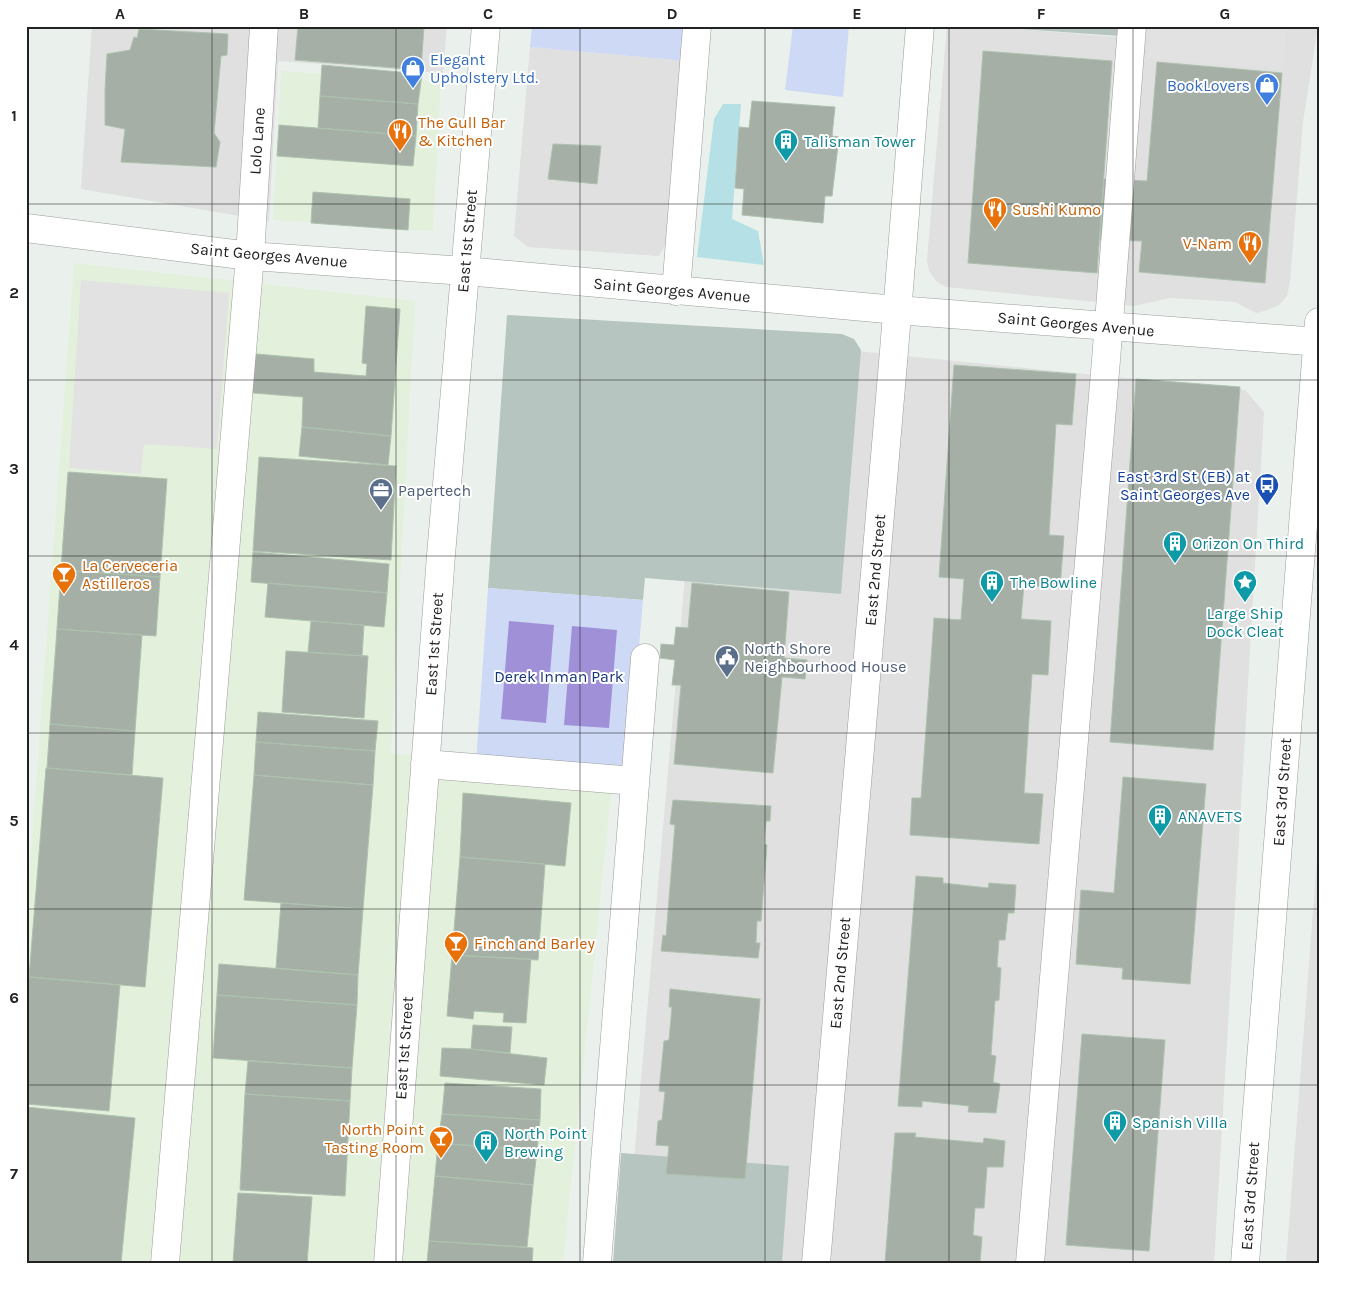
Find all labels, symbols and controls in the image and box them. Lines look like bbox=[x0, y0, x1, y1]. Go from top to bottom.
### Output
text: A bbox=[115, 4, 125, 23]
text: B bbox=[299, 4, 309, 23]
text: C bbox=[483, 4, 493, 23]
text: D bbox=[667, 4, 678, 23]
text: E bbox=[852, 4, 862, 23]
text: F bbox=[1037, 4, 1046, 23]
text: G bbox=[1220, 4, 1230, 23]
place label: Elegant Upholstery Ltd. bbox=[430, 50, 538, 87]
shop icon: Elegant Upholstery Ltd. bbox=[400, 55, 426, 89]
shop icon: BookLovers bbox=[1254, 72, 1280, 106]
place label: BookLovers bbox=[1167, 76, 1250, 95]
text: 1 bbox=[11, 106, 17, 125]
street label: Lolo Lane bbox=[245, 107, 269, 175]
place label: The Gull Bar & Kitchen bbox=[418, 113, 505, 150]
restaurant icon: The Gull Bar & Kitchen bbox=[387, 118, 413, 152]
building icon: Talisman Tower bbox=[773, 128, 799, 162]
place label: Talisman Tower bbox=[804, 132, 916, 151]
street label: East 1st Street bbox=[453, 189, 481, 293]
restaurant icon: Sushi Kumo bbox=[982, 196, 1008, 230]
place label: Sushi Kumo bbox=[1012, 200, 1101, 219]
restaurant icon: V-Nam bbox=[1237, 230, 1263, 264]
place label: V-Nam bbox=[1183, 234, 1232, 253]
street label: Saint Georges Avenue bbox=[190, 239, 348, 271]
street label: Saint Georges Avenue bbox=[593, 274, 751, 306]
text: 2 bbox=[9, 283, 19, 302]
street label: Saint Georges Avenue bbox=[997, 308, 1155, 340]
text: 3 bbox=[9, 459, 19, 478]
place label: East 3rd St (EB) at Saint Georges Ave bbox=[1117, 467, 1250, 504]
bus stop icon: East 3rd St (EB) at Saint Georges Ave bbox=[1254, 472, 1280, 506]
office icon: Papertech bbox=[368, 477, 394, 511]
place label: Papertech bbox=[398, 481, 471, 500]
street label: East 2nd Street bbox=[861, 513, 889, 627]
building icon: Orizon On Third bbox=[1162, 530, 1188, 564]
place label: Orizon On Third bbox=[1192, 534, 1304, 553]
place label: La Cerveceria Astilleros bbox=[82, 556, 178, 593]
bar icon: La Cerveceria Astilleros bbox=[51, 561, 77, 595]
building icon: The Bowline bbox=[979, 569, 1005, 603]
place icon: Large Ship Dock Cleat bbox=[1232, 569, 1258, 603]
place label: The Bowline bbox=[1010, 573, 1097, 592]
street label: East 1st Street bbox=[421, 592, 447, 696]
place label: Large Ship Dock Cleat bbox=[1206, 604, 1284, 641]
text: 4 bbox=[9, 635, 19, 654]
place label: North Shore Neighbourhood House bbox=[744, 639, 907, 676]
public building icon: North Shore Neighbourhood House bbox=[714, 644, 740, 678]
park label: Derek Inman Park bbox=[494, 667, 624, 686]
street label: East 3rd Street bbox=[1269, 737, 1295, 847]
building icon: ANAVETS bbox=[1147, 803, 1173, 837]
place label: ANAVETS bbox=[1178, 807, 1243, 826]
text: 5 bbox=[9, 811, 19, 830]
street label: East 2nd Street bbox=[826, 916, 854, 1030]
bar icon: Finch and Barley bbox=[443, 930, 469, 964]
place label: Finch and Barley bbox=[474, 934, 595, 953]
text: 6 bbox=[9, 988, 19, 1007]
street label: East 1st Street bbox=[391, 996, 417, 1100]
building icon: Spanish Villa bbox=[1102, 1109, 1128, 1143]
place label: Spanish Villa bbox=[1132, 1113, 1228, 1132]
place label: North Point Tasting Room bbox=[325, 1120, 424, 1157]
place label: North Point Brewing bbox=[504, 1124, 587, 1161]
bar icon: North Point Tasting Room bbox=[428, 1125, 454, 1159]
building icon: North Point Brewing bbox=[473, 1129, 499, 1163]
street label: East 3rd Street bbox=[1237, 1141, 1263, 1251]
text: 7 bbox=[10, 1164, 18, 1183]

